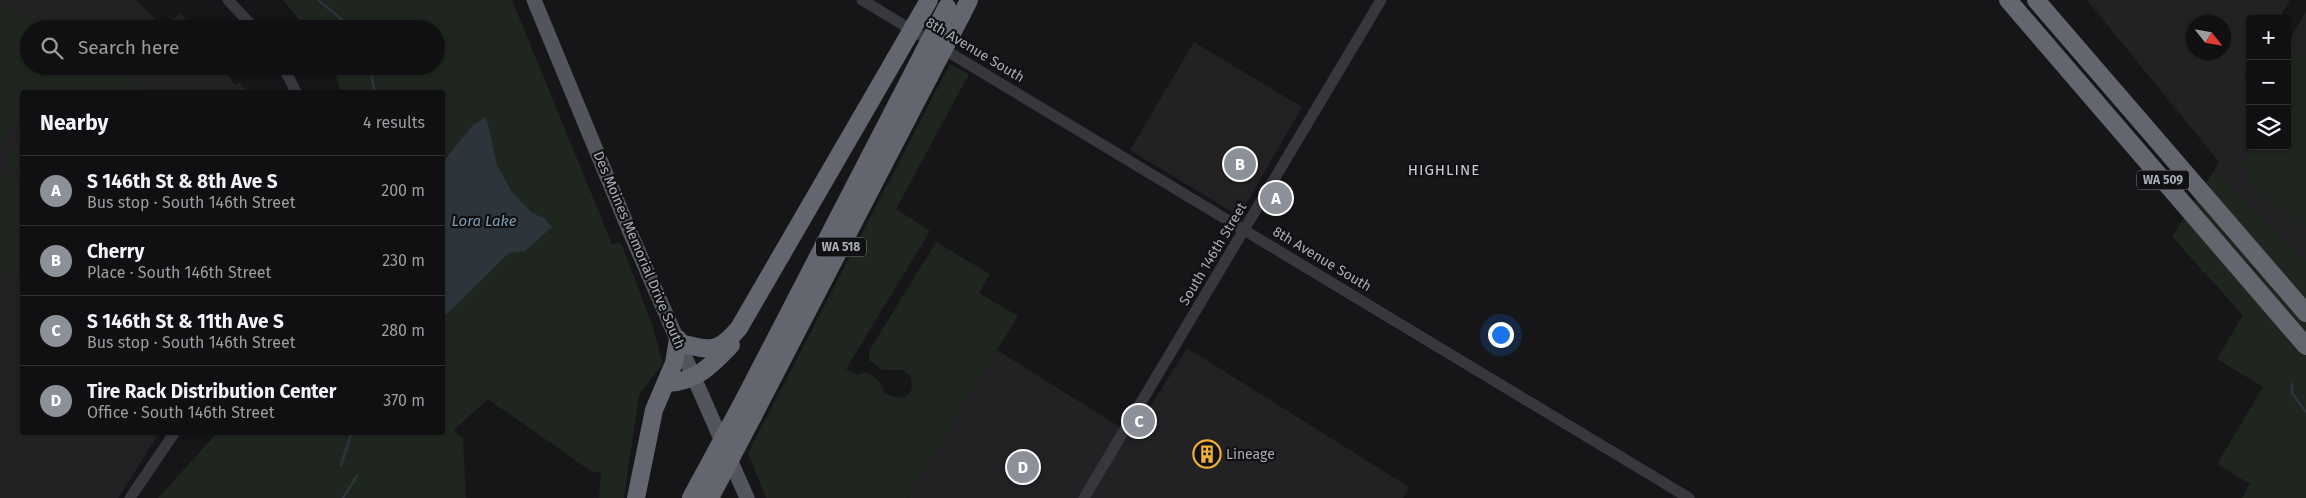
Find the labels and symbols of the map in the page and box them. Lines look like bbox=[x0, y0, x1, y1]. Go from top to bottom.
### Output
street label: 8th Avenue South bbox=[923, 14, 1027, 86]
north arrow bbox=[2186, 15, 2231, 60]
pin: B bbox=[1224, 145, 1256, 183]
street label: Des Moines Memorial Drive South bbox=[590, 149, 688, 351]
district label: HIGHLINE bbox=[1408, 161, 1480, 179]
road number: WA 509 bbox=[2137, 170, 2189, 190]
pin: A bbox=[1260, 179, 1292, 217]
street label: South 146th Street bbox=[1176, 199, 1251, 308]
water label: Lora Lake bbox=[452, 212, 517, 230]
street label: 8th Avenue South bbox=[1270, 223, 1374, 295]
road number: WA 518 bbox=[816, 238, 866, 256]
your location bbox=[1488, 322, 1514, 348]
pin: C bbox=[1123, 402, 1155, 440]
building icon: Lineage bbox=[1192, 439, 1222, 469]
place label: Lineage bbox=[1226, 446, 1275, 463]
pin: D bbox=[1007, 448, 1039, 486]

